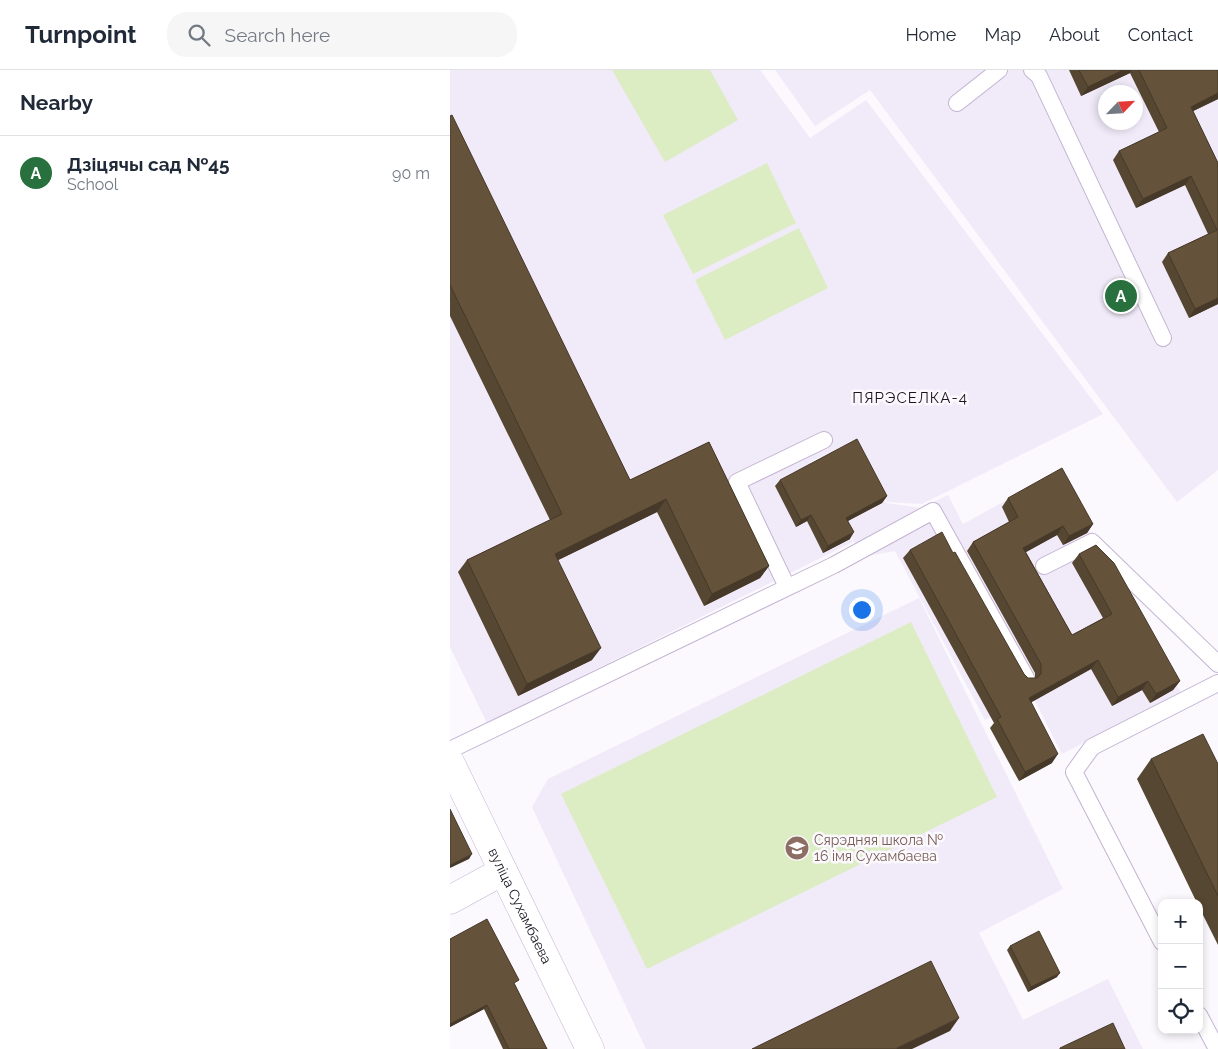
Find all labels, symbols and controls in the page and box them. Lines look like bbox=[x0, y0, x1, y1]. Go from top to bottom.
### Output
search box bbox=[167, 12, 517, 57]
text: Turnpoint bbox=[25, 20, 137, 49]
icon: search bbox=[185, 21, 213, 49]
text: Search here bbox=[225, 24, 330, 46]
text: Home bbox=[905, 24, 956, 45]
text: Map bbox=[984, 24, 1021, 45]
text: About bbox=[1049, 24, 1100, 45]
text: Contact bbox=[1128, 24, 1193, 45]
north arrow bbox=[1098, 85, 1143, 130]
text: Nearby bbox=[20, 90, 93, 115]
text: Дзіцячы сад №45 bbox=[67, 153, 230, 175]
text: A bbox=[31, 164, 41, 183]
text: 90 m bbox=[392, 164, 430, 183]
text: School bbox=[67, 175, 118, 194]
pin: A bbox=[1105, 277, 1137, 315]
district label: ПЯРЭСЕЛКА-4 bbox=[852, 389, 968, 407]
your location bbox=[849, 597, 875, 623]
place label: Сярэдняя школа № 16 імя Сухамбаева bbox=[814, 832, 943, 864]
school or university icon: Сярэдняя школа № 16 імя Сухамбаева bbox=[784, 835, 810, 861]
street label: вуліца Сухамбаева bbox=[485, 845, 555, 966]
map controls bbox=[1158, 899, 1203, 1034]
button: + bbox=[1158, 899, 1203, 944]
button: − bbox=[1158, 944, 1203, 989]
button: locate bbox=[1158, 989, 1203, 1034]

